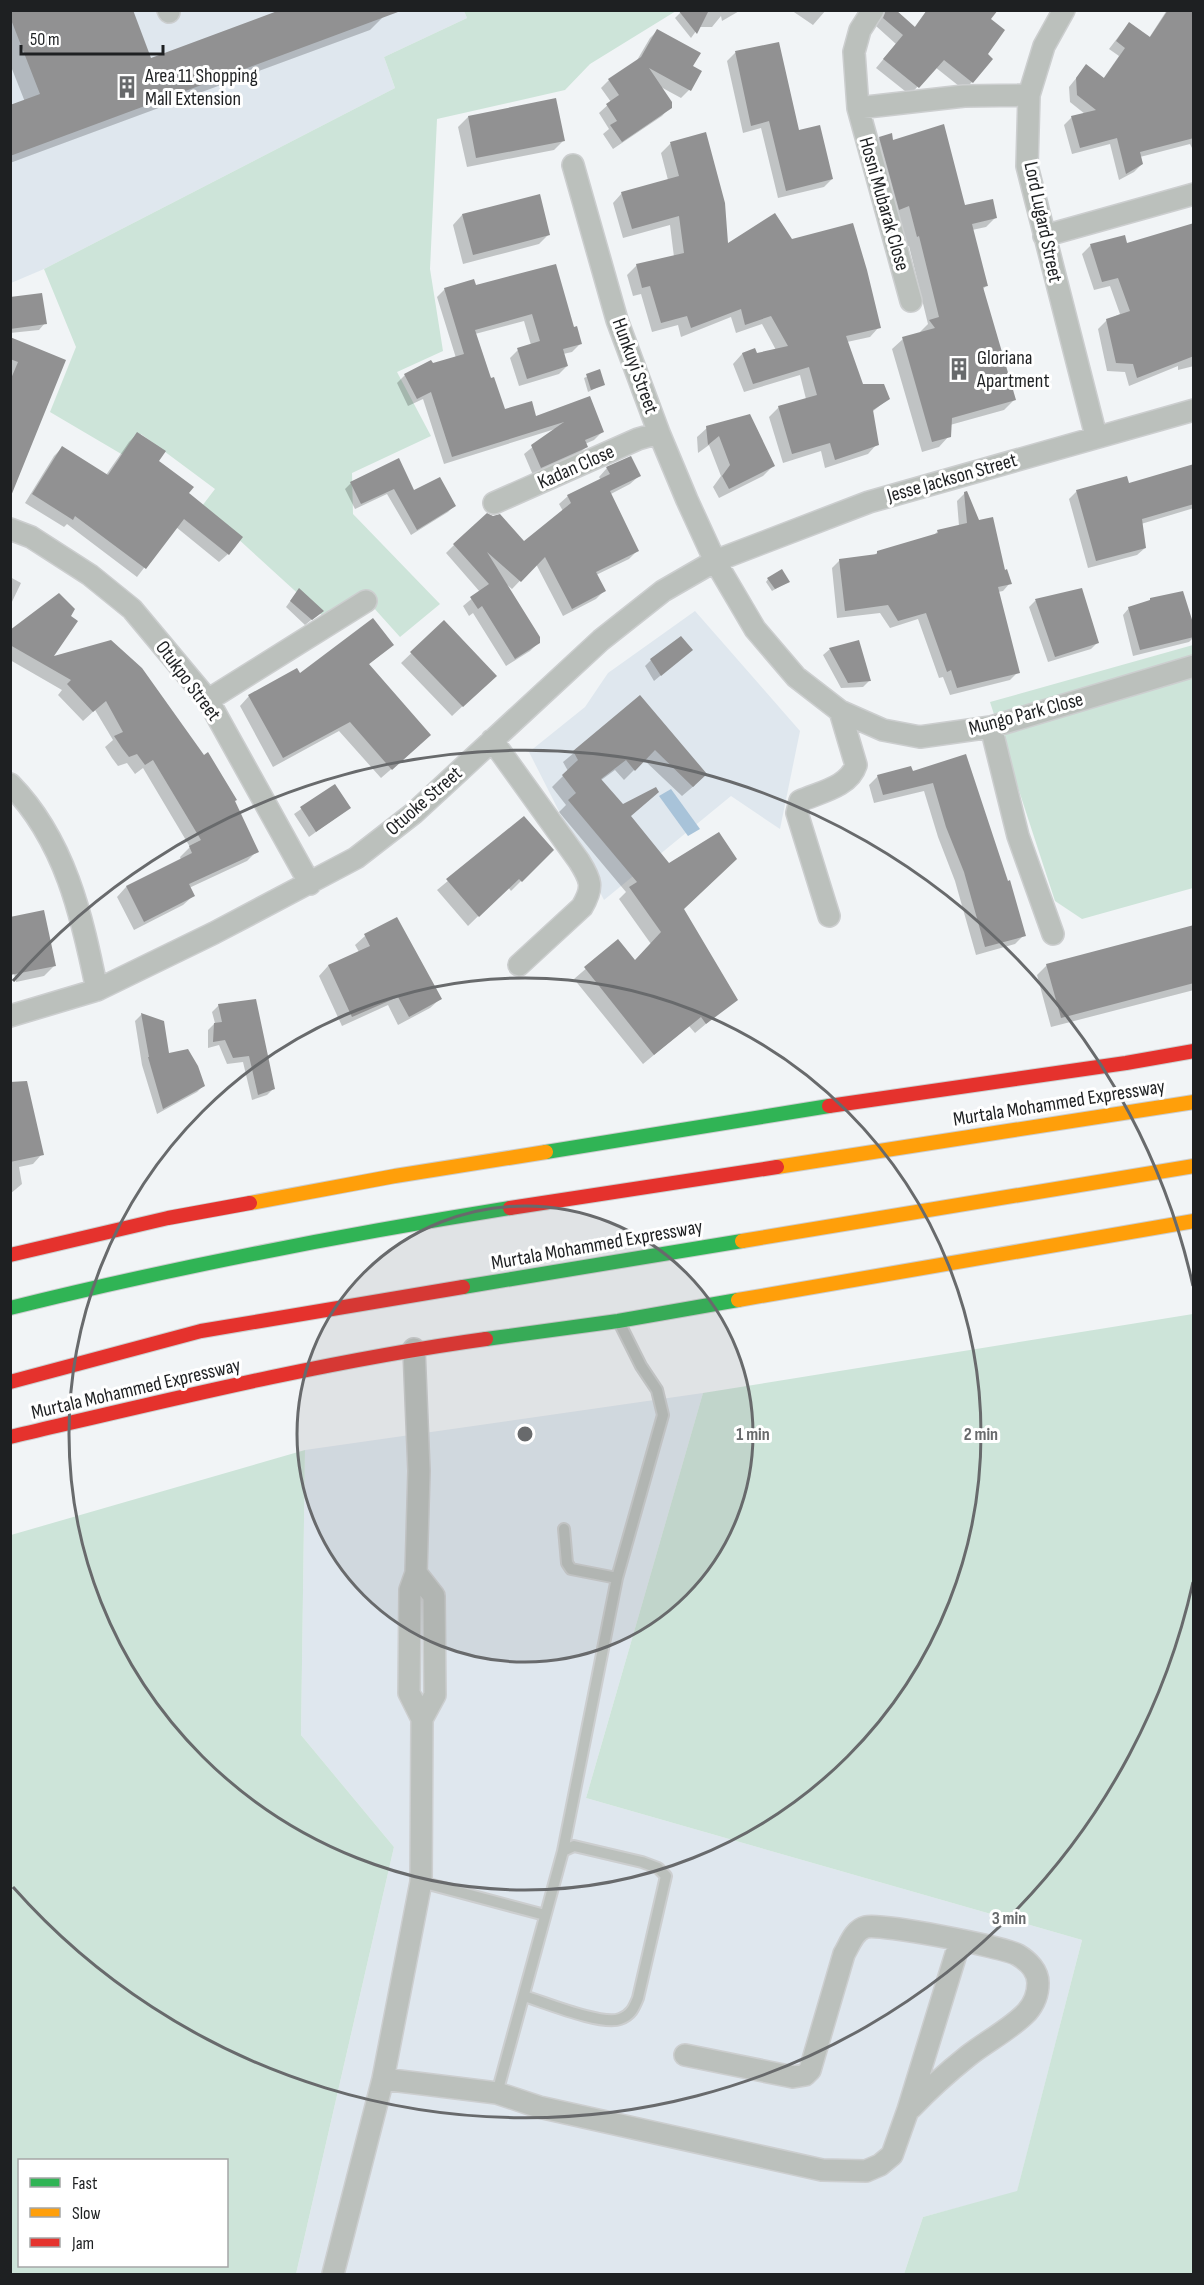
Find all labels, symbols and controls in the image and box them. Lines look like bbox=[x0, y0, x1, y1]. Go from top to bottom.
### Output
scale bar bbox=[21, 18, 164, 56]
text: 50 m bbox=[30, 29, 60, 50]
place label: Area 11 Shopping Mall Extension bbox=[144, 64, 258, 111]
building icon: Area 11 Shopping Mall Extension bbox=[114, 74, 140, 100]
street label: Hosni Mubarak Close bbox=[853, 134, 915, 274]
street label: Lord Lugard Street bbox=[1019, 159, 1067, 285]
street label: Hunkuyi Street bbox=[607, 315, 663, 417]
place label: Gloriana Apartment bbox=[976, 346, 1050, 393]
building icon: Gloriana Apartment bbox=[946, 356, 972, 382]
street label: Kadan Close bbox=[534, 439, 618, 495]
street label: Jesse Jackson Street bbox=[883, 448, 1020, 508]
street label: Otukpo Street bbox=[150, 636, 226, 726]
street label: Mungo Park Close bbox=[966, 687, 1086, 741]
street label: Otuoke Street bbox=[381, 761, 467, 841]
street label: Murtala Mohammed Expressway bbox=[951, 1074, 1167, 1132]
street label: Murtala Mohammed Expressway bbox=[489, 1215, 705, 1275]
street label: Murtala Mohammed Expressway bbox=[29, 1353, 243, 1425]
centre of rings bbox=[515, 1424, 535, 1444]
text: 1 min bbox=[736, 1424, 770, 1445]
text: 2 min bbox=[964, 1424, 998, 1445]
text: 3 min bbox=[992, 1908, 1026, 1929]
legend bbox=[18, 2159, 228, 2267]
text: Fast bbox=[72, 2173, 98, 2194]
text: Slow bbox=[72, 2203, 101, 2224]
text: Jam bbox=[71, 2233, 94, 2254]

